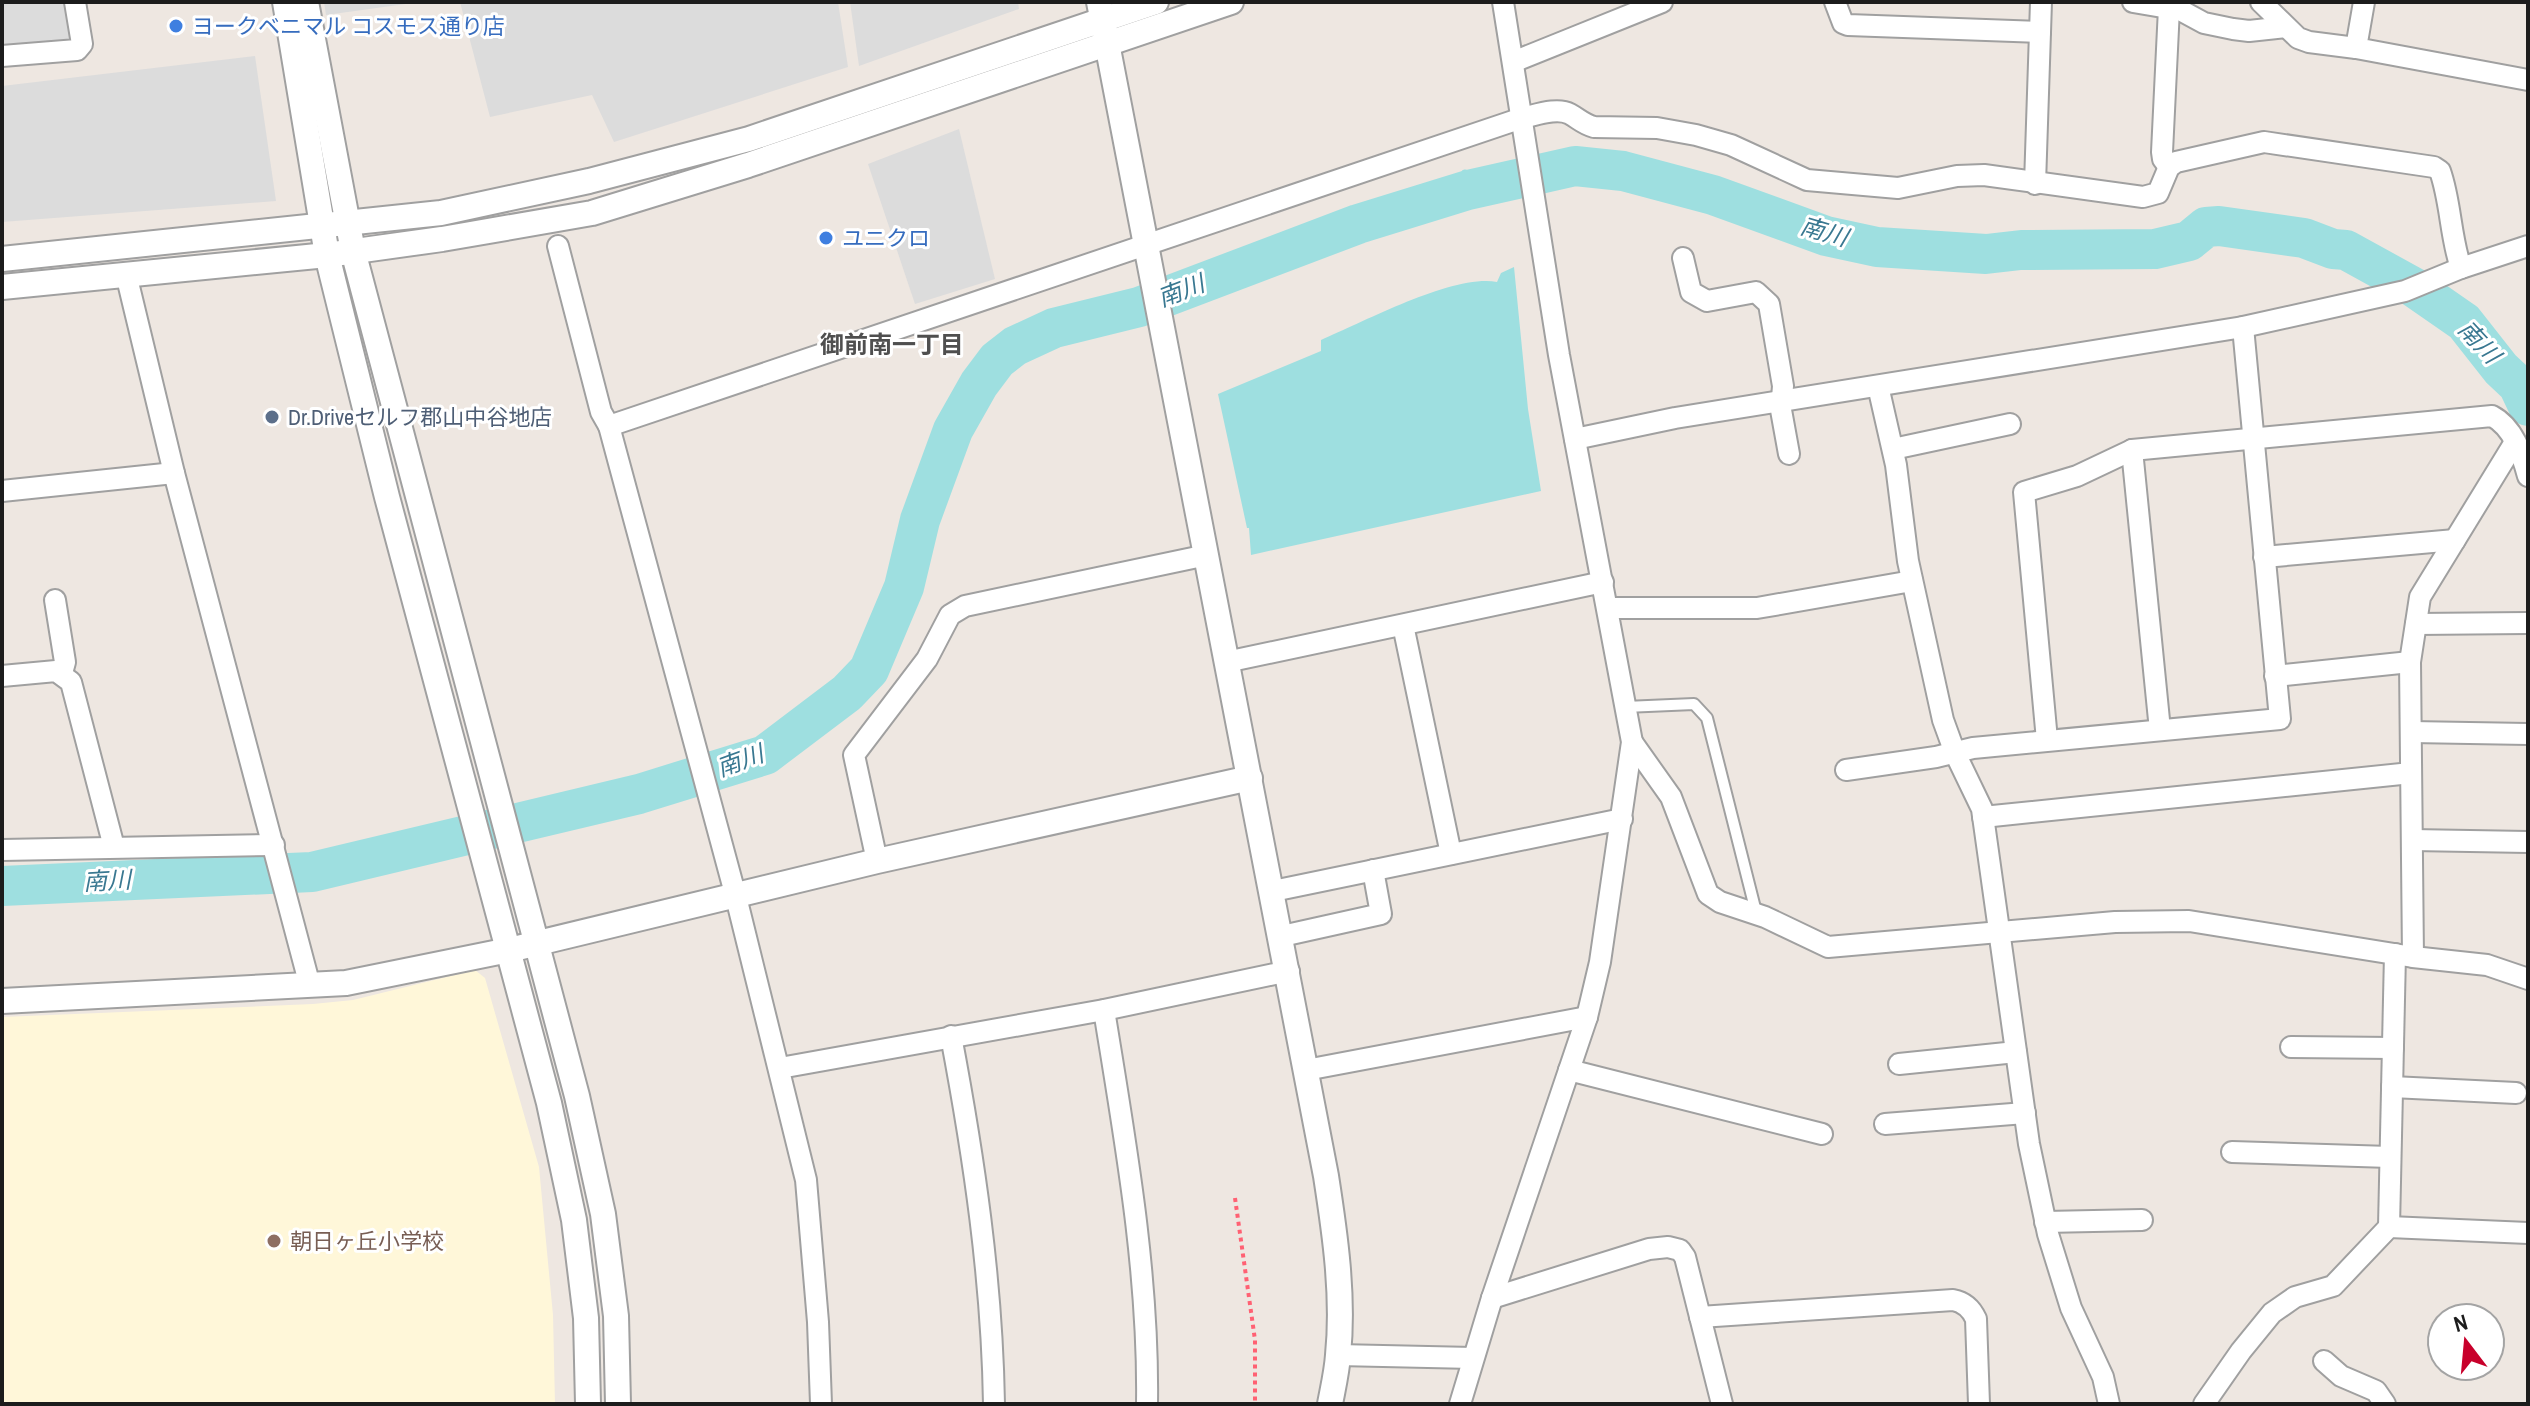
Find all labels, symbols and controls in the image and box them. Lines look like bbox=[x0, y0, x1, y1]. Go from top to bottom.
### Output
place label: ヨークベニマル コスモス通り店 bbox=[192, 11, 505, 41]
marker: ヨークベニマル コスモス通り店 bbox=[167, 17, 185, 35]
water label: 南川 bbox=[1797, 209, 1855, 254]
place label: ユニクロ bbox=[842, 223, 930, 253]
marker: ユニクロ bbox=[817, 229, 835, 247]
water label: 南川 bbox=[1153, 265, 1212, 314]
water label: 南川 bbox=[2452, 313, 2510, 372]
district label: 御前南一丁目 bbox=[820, 328, 964, 360]
place label: Dr.Driveセルフ郡山中谷地店 bbox=[288, 402, 552, 432]
marker: Dr.Driveセルフ郡山中谷地店 bbox=[263, 408, 281, 426]
water label: 南川 bbox=[712, 736, 771, 783]
water label: 南川 bbox=[82, 863, 135, 897]
place label: 朝日ヶ丘小学校 bbox=[290, 1226, 444, 1256]
marker: 朝日ヶ丘小学校 bbox=[265, 1232, 283, 1250]
north arrow bbox=[2426, 1302, 2506, 1382]
text: N bbox=[2450, 1307, 2471, 1339]

